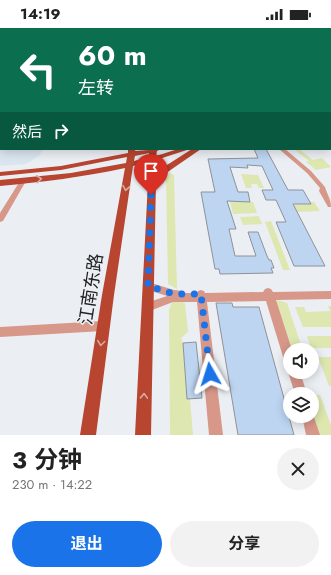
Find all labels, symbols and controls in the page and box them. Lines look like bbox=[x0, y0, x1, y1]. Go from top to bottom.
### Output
text: 14:19 bbox=[20, 3, 61, 25]
text: 60 m bbox=[78, 35, 147, 76]
icon: left bbox=[12, 44, 64, 96]
text: 左转 bbox=[78, 75, 114, 101]
icon: right bbox=[50, 120, 72, 142]
text: 然后 bbox=[12, 121, 42, 143]
pin bbox=[134, 154, 168, 195]
icon: arrive bbox=[140, 160, 162, 182]
one-way arrow bbox=[36, 175, 42, 184]
one-way arrow bbox=[123, 184, 131, 191]
street label: 江南东路 bbox=[73, 251, 109, 327]
one-way arrow bbox=[97, 340, 106, 347]
map controls bbox=[283, 343, 319, 423]
button: sound bbox=[283, 343, 319, 379]
position arrow bbox=[189, 353, 231, 395]
button: layers bbox=[283, 387, 319, 423]
one-way arrow bbox=[140, 393, 149, 399]
text: 3 分钟 bbox=[12, 442, 82, 477]
button: close bbox=[277, 448, 319, 490]
text: 230 m · 14:22 bbox=[12, 475, 92, 494]
button: 退出 bbox=[12, 521, 162, 567]
button: 分享 bbox=[170, 521, 319, 567]

